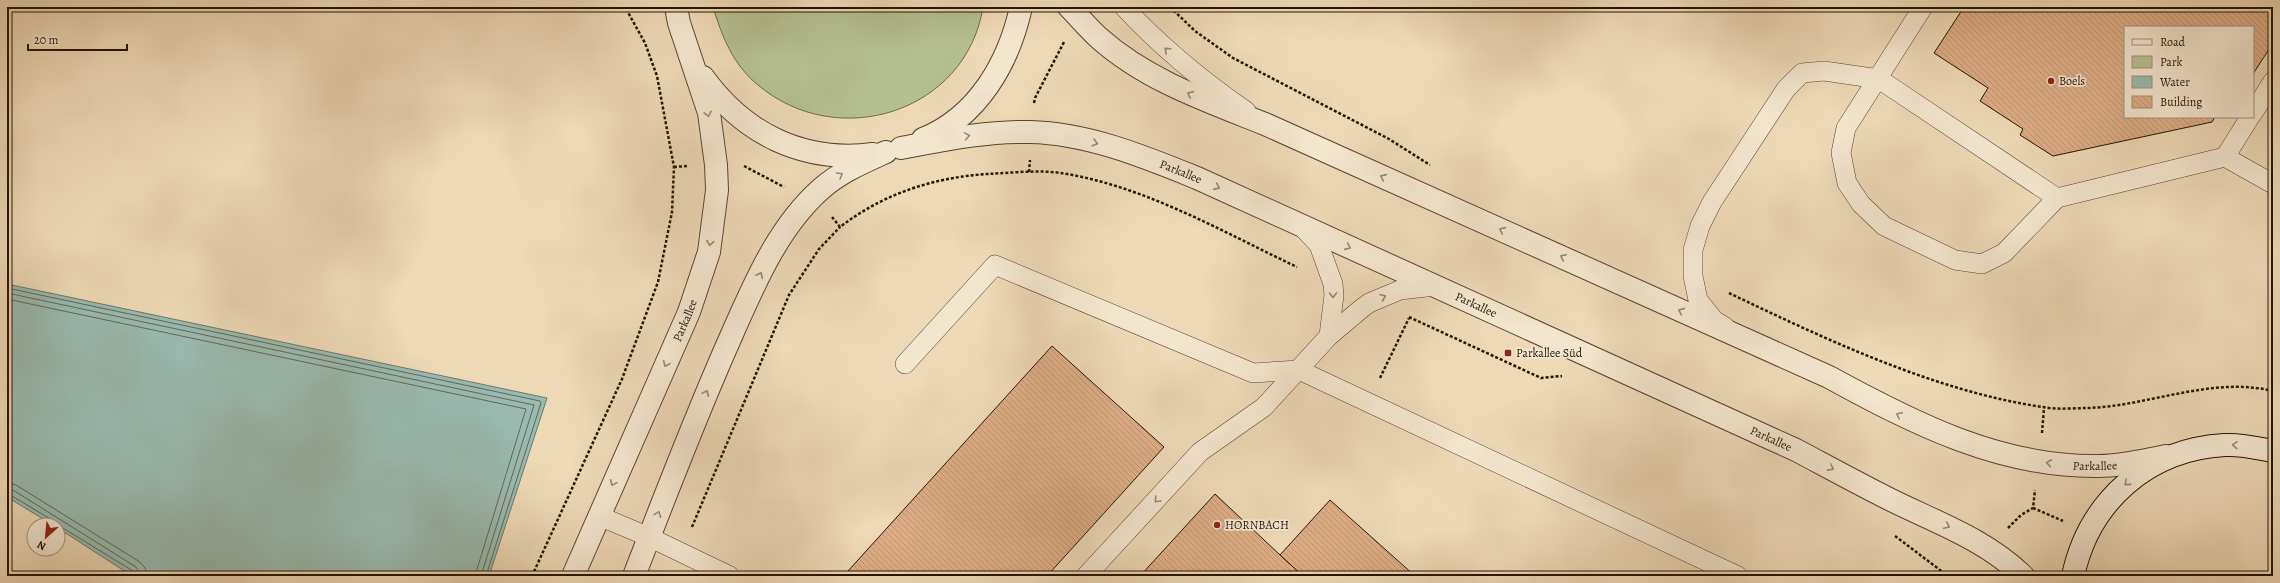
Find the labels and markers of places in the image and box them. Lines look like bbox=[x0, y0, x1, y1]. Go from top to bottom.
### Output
place label: Boels bbox=[2059, 73, 2085, 89]
marker: Boels bbox=[2046, 76, 2056, 86]
place label: Parkallee Süd bbox=[1516, 345, 1583, 361]
marker: Parkallee Süd bbox=[1503, 348, 1513, 358]
place label: HORNBACH bbox=[1225, 517, 1289, 533]
marker: HORNBACH bbox=[1212, 520, 1222, 530]

